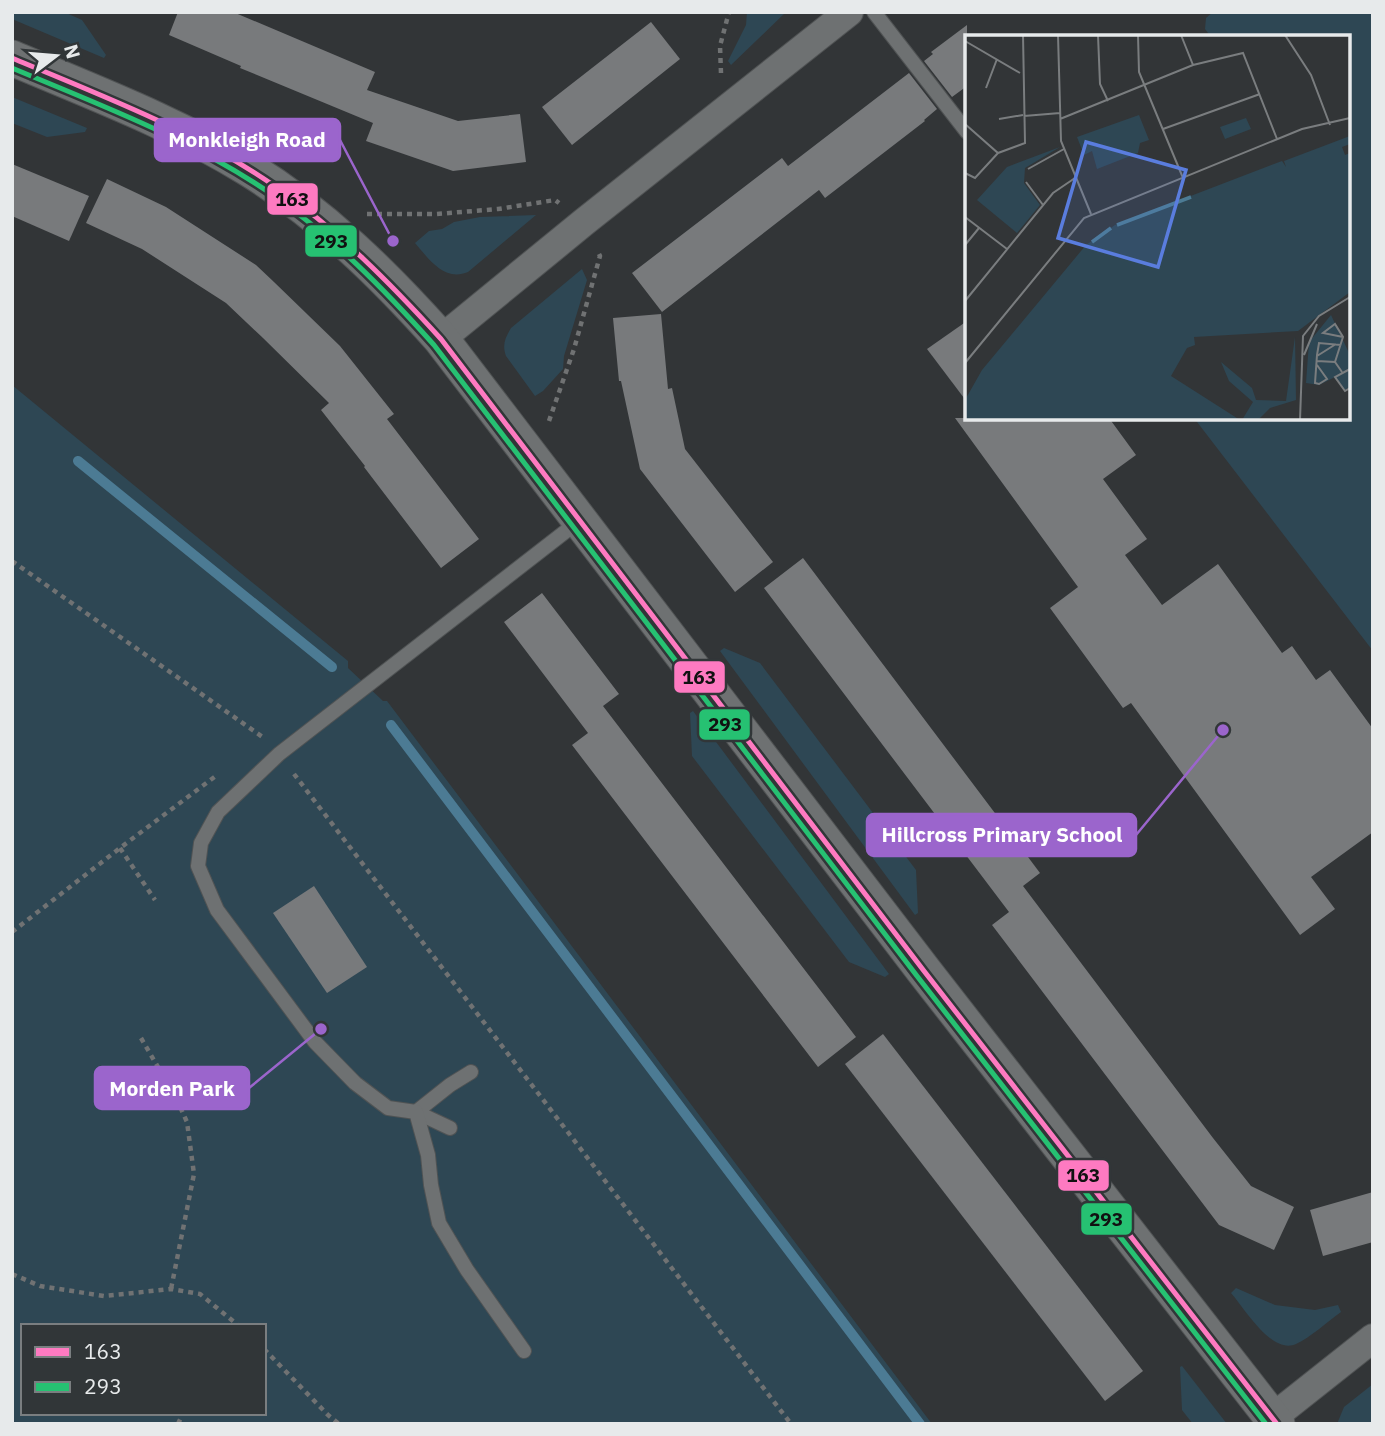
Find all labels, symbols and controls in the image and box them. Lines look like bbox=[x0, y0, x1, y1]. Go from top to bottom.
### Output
north arrow bbox=[21, 21, 91, 91]
inset map bbox=[965, 35, 1350, 420]
text: N bbox=[59, 41, 86, 61]
callout: Monkleigh Road bbox=[155, 119, 340, 161]
text: Monkleigh Road bbox=[168, 125, 326, 153]
line badge: 163 bbox=[266, 182, 319, 216]
text: 163 bbox=[275, 187, 309, 211]
line badge: 293 bbox=[304, 224, 358, 258]
text: 293 bbox=[314, 229, 348, 253]
line badge: 163 bbox=[673, 660, 726, 694]
text: 163 bbox=[682, 665, 716, 689]
line badge: 293 bbox=[698, 708, 751, 741]
text: 293 bbox=[708, 712, 742, 736]
callout: Hillcross Primary School bbox=[867, 814, 1136, 856]
text: Hillcross Primary School bbox=[882, 820, 1122, 848]
callout: Morden Park bbox=[95, 1067, 249, 1109]
text: Morden Park bbox=[109, 1074, 236, 1102]
line badge: 163 bbox=[1057, 1159, 1110, 1192]
text: 163 bbox=[1066, 1163, 1100, 1187]
line badge: 293 bbox=[1080, 1202, 1133, 1236]
text: 293 bbox=[1089, 1207, 1123, 1231]
legend bbox=[21, 1324, 266, 1415]
text: 163 bbox=[84, 1337, 122, 1365]
text: 293 bbox=[84, 1372, 122, 1400]

